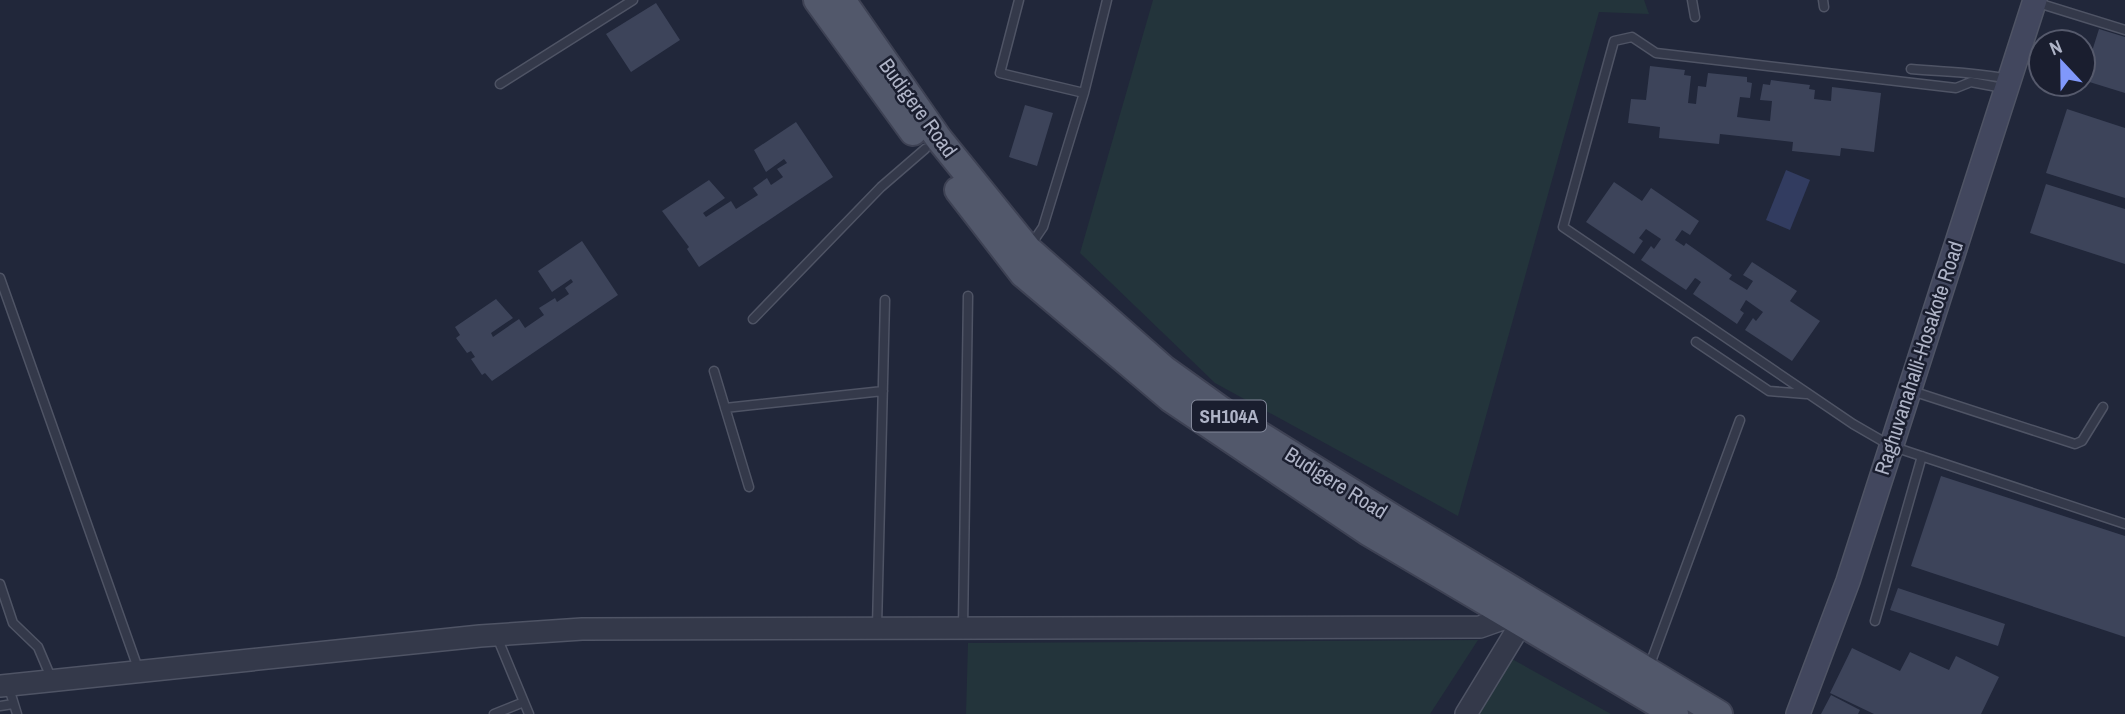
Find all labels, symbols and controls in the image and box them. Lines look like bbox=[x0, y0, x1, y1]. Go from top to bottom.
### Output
north arrow bbox=[2027, 28, 2097, 98]
text: N bbox=[2046, 33, 2066, 61]
street label: Budigere Road bbox=[873, 52, 964, 163]
street label: Raghuvanahalli-Hosakote Road bbox=[1867, 237, 1970, 478]
road number: SH104A bbox=[1192, 400, 1266, 432]
street label: Budigere Road bbox=[1279, 440, 1393, 526]

